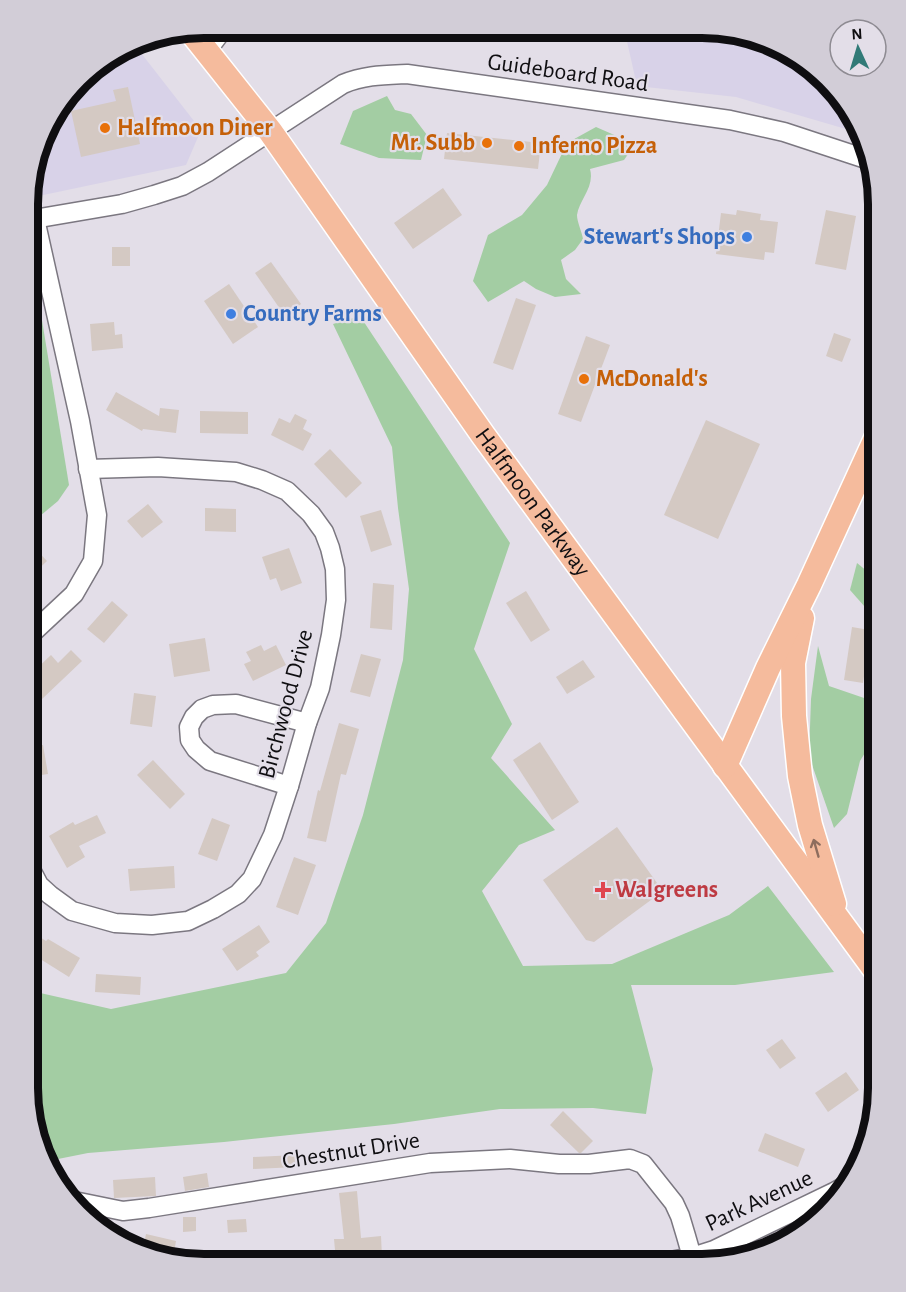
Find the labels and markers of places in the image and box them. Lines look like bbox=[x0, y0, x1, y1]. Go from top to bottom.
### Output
place label: Halfmoon Diner bbox=[117, 116, 273, 140]
marker: Halfmoon Diner bbox=[98, 121, 112, 135]
place label: Mr. Subb bbox=[391, 131, 475, 155]
place label: Inferno Pizza bbox=[531, 134, 657, 158]
marker: Mr. Subb bbox=[480, 136, 494, 150]
marker: Inferno Pizza bbox=[512, 139, 526, 153]
place label: Stewart's Shops bbox=[583, 225, 735, 249]
marker: Stewart's Shops bbox=[740, 230, 754, 244]
place label: Country Farms bbox=[243, 302, 382, 326]
marker: Country Farms bbox=[224, 307, 238, 321]
place label: McDonald's bbox=[596, 367, 708, 391]
marker: McDonald's bbox=[577, 372, 591, 386]
place label: Walgreens bbox=[615, 878, 718, 902]
marker: Walgreens bbox=[596, 883, 610, 897]

